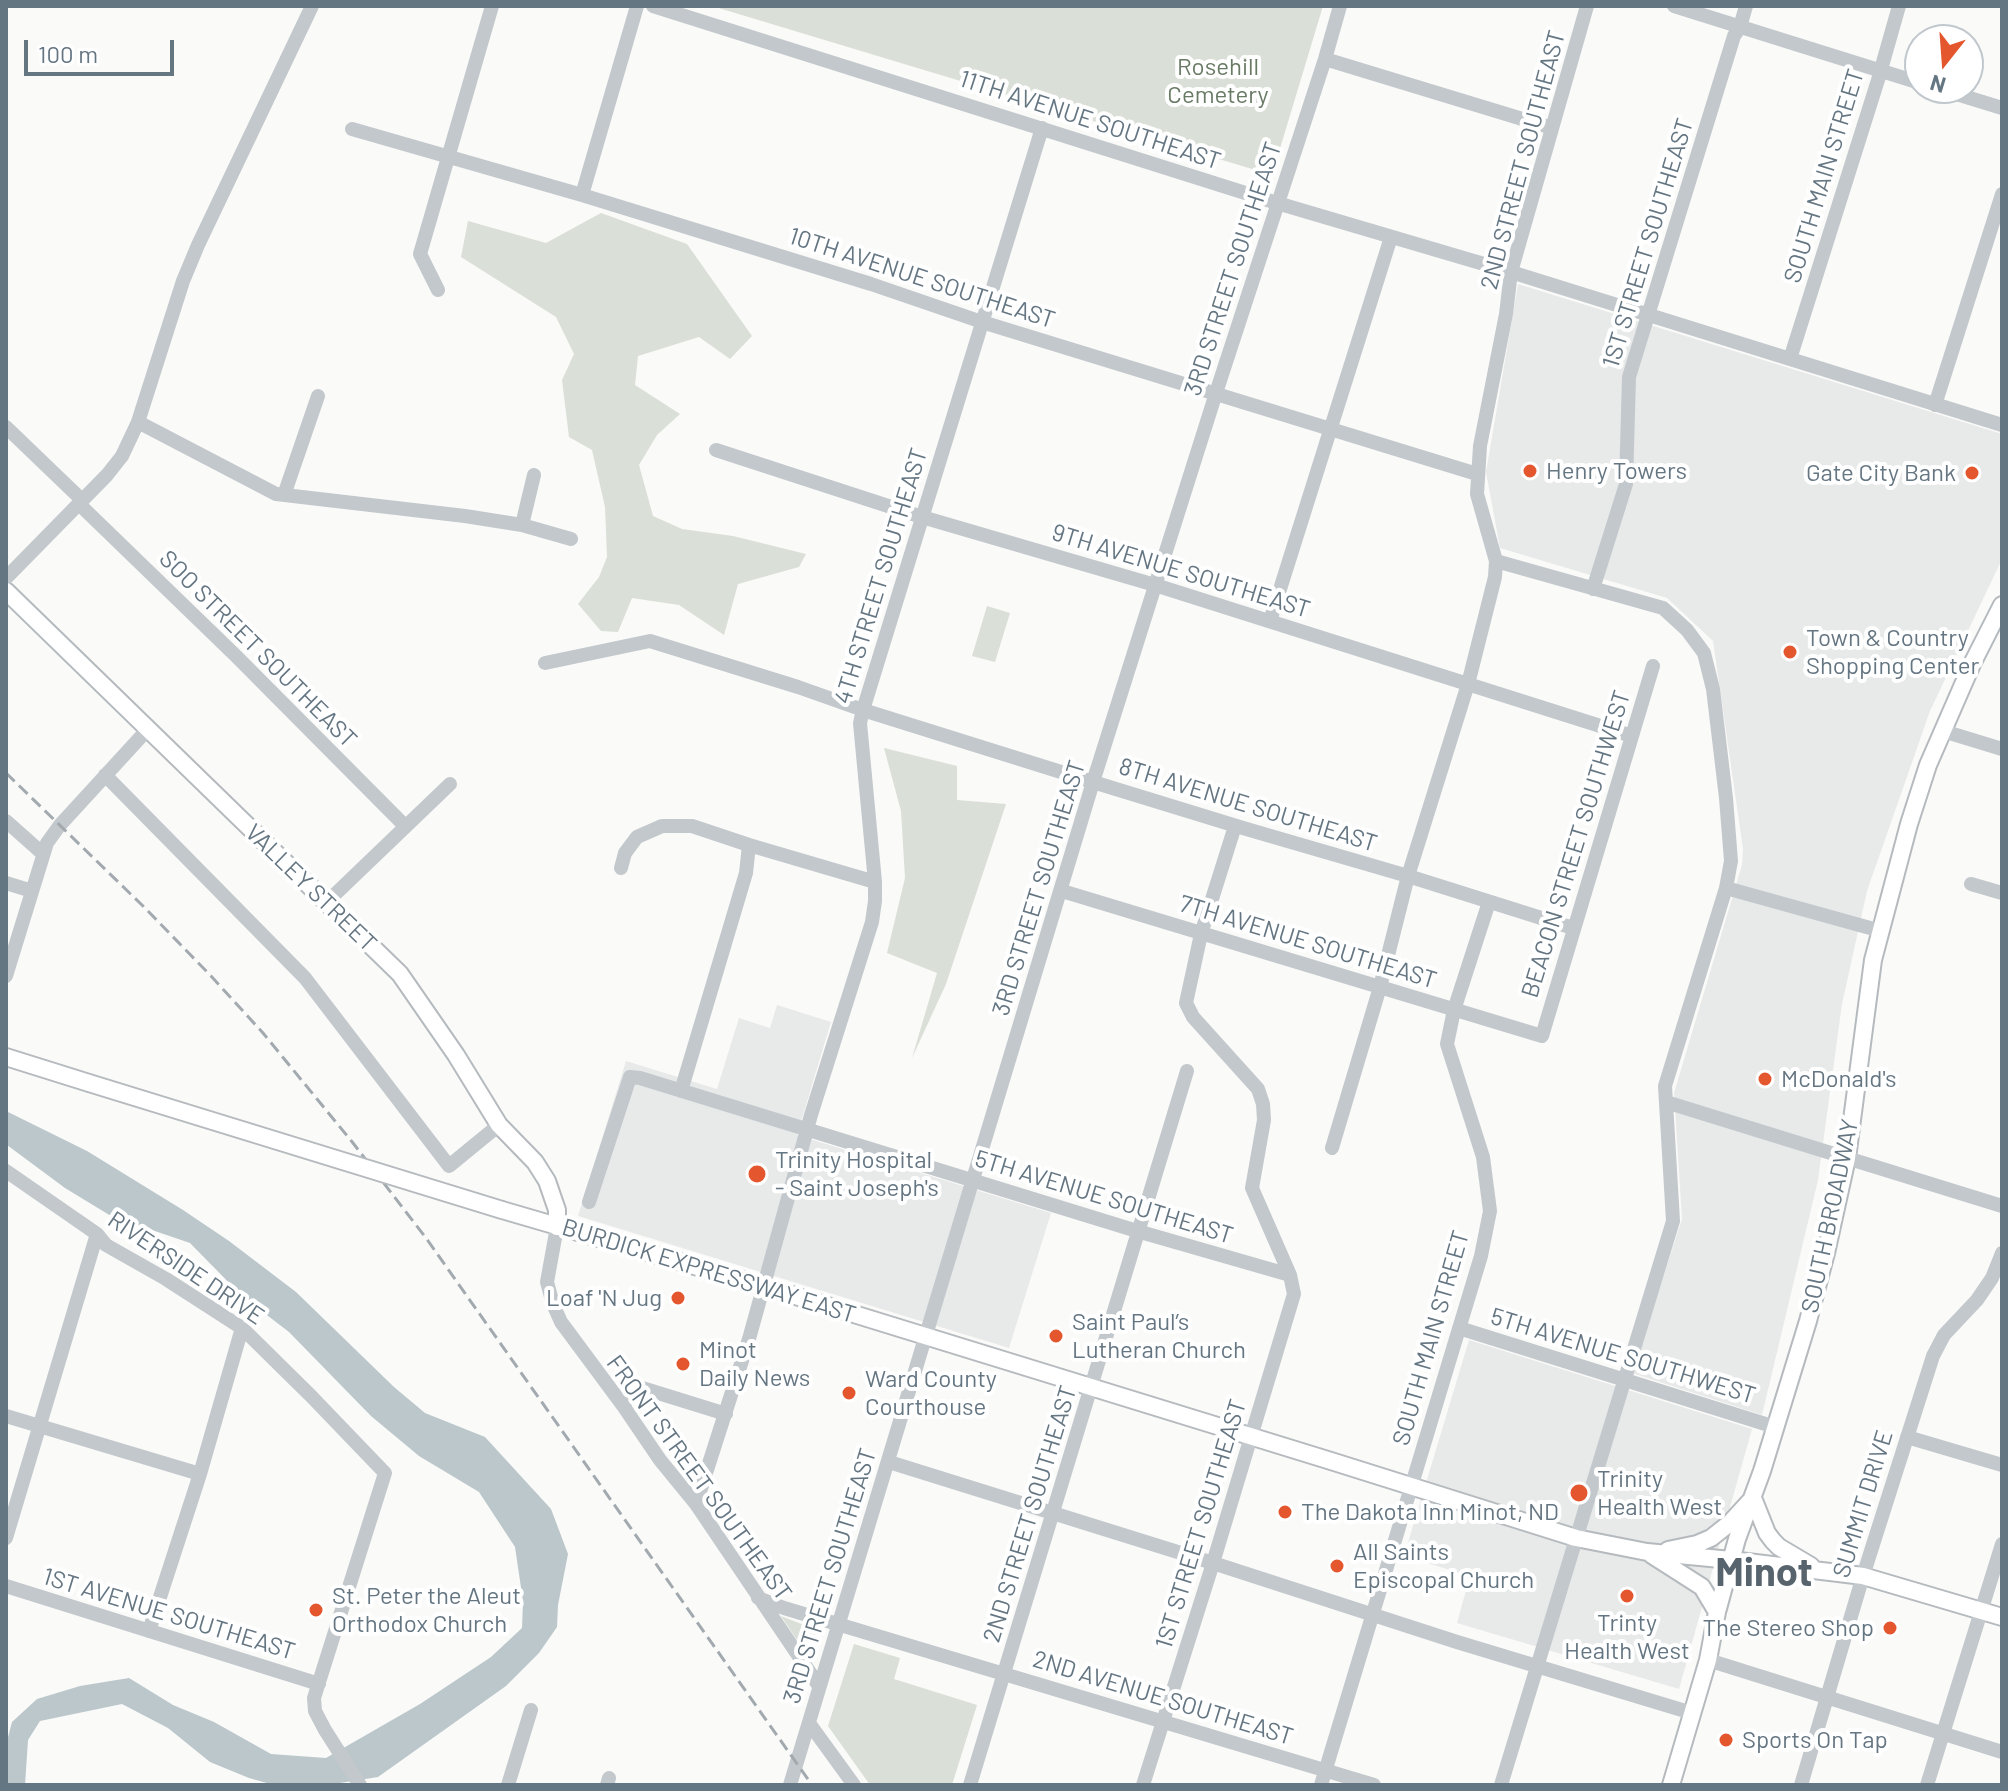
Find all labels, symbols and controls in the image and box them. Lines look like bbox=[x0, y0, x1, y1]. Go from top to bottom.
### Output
scale bar bbox=[28, 24, 178, 74]
north arrow bbox=[1904, 24, 1984, 104]
street label: 2ND STREET SOUTHEAST bbox=[1475, 27, 1571, 293]
text: 100 m bbox=[38, 39, 98, 68]
park label: Rosehill Cemetery bbox=[1167, 53, 1269, 109]
street label: 11TH AVENUE SOUTHEAST bbox=[956, 64, 1224, 176]
street label: SOUTH MAIN STREET bbox=[1778, 66, 1870, 286]
text: N bbox=[1927, 70, 1948, 100]
street label: 1ST STREET SOUTHEAST bbox=[1596, 115, 1700, 371]
street label: 3RD STREET SOUTHEAST bbox=[1178, 138, 1288, 400]
street label: 10TH AVENUE SOUTHEAST bbox=[785, 221, 1059, 335]
street label: 4TH STREET SOUTHEAST bbox=[828, 445, 934, 707]
place label: Henry Towers bbox=[1546, 457, 1687, 485]
place label: Gate City Bank bbox=[1806, 459, 1956, 487]
marker: Henry Towers bbox=[1521, 462, 1539, 480]
marker: Gate City Bank bbox=[1963, 464, 1981, 482]
street label: 9TH AVENUE SOUTHEAST bbox=[1048, 518, 1314, 624]
street label: SOO STREET SOUTHEAST bbox=[153, 544, 363, 754]
place label: Town & Country Shopping Center bbox=[1806, 624, 1979, 680]
marker: Town & Country Shopping Center bbox=[1781, 643, 1799, 661]
street label: BEACON STREET SOUTHWEST bbox=[1515, 687, 1637, 1001]
street label: 8TH AVENUE SOUTHEAST bbox=[1115, 752, 1381, 858]
street label: 3RD STREET SOUTHEAST bbox=[986, 757, 1092, 1019]
street label: VALLEY STREET bbox=[239, 818, 383, 958]
street label: 7TH AVENUE SOUTHEAST bbox=[1176, 889, 1440, 995]
place label: McDonald's bbox=[1781, 1065, 1896, 1093]
marker: McDonald's bbox=[1756, 1070, 1774, 1088]
street label: SOUTH BROADWAY bbox=[1795, 1116, 1865, 1316]
street label: 5TH AVENUE SOUTHEAST bbox=[971, 1144, 1237, 1250]
place label: Trinity Hospital - Saint Joseph's bbox=[775, 1146, 939, 1202]
marker: Trinity Hospital - Saint Joseph's bbox=[746, 1163, 768, 1185]
street label: RIVERSIDE DRIVE bbox=[102, 1205, 270, 1331]
street label: BURDICK EXPRESSWAY EAST bbox=[559, 1213, 859, 1329]
street label: SOUTH MAIN STREET bbox=[1387, 1227, 1475, 1449]
place label: Loaf 'N Jug bbox=[546, 1284, 662, 1312]
marker: Loaf 'N Jug bbox=[669, 1289, 687, 1307]
street label: 5TH AVENUE SOUTHWEST bbox=[1487, 1302, 1759, 1410]
place label: Saint Paul’s Lutheran Church bbox=[1072, 1308, 1246, 1364]
marker: Saint Paul’s Lutheran Church bbox=[1047, 1327, 1065, 1345]
place label: Minot Daily News bbox=[699, 1336, 810, 1392]
street label: FRONT STREET SOUTHEAST bbox=[600, 1350, 798, 1606]
marker: Minot Daily News bbox=[674, 1355, 692, 1373]
place label: Ward County Courthouse bbox=[865, 1365, 997, 1421]
street label: 2ND STREET SOUTHEAST bbox=[977, 1382, 1083, 1646]
marker: Ward County Courthouse bbox=[840, 1384, 858, 1402]
street label: 1ST STREET SOUTHEAST bbox=[1149, 1396, 1253, 1652]
street label: SUMMIT DRIVE bbox=[1827, 1427, 1899, 1581]
street label: 3RD STREET SOUTHEAST bbox=[777, 1445, 883, 1707]
place label: Trinity Health West bbox=[1597, 1465, 1722, 1521]
marker: Trinity Health West bbox=[1568, 1482, 1590, 1504]
place label: The Dakota Inn Minot, ND bbox=[1301, 1498, 1559, 1526]
marker: The Dakota Inn Minot, ND bbox=[1276, 1503, 1294, 1521]
place label: All Saints Episcopal Church bbox=[1353, 1538, 1534, 1594]
district label: Minot bbox=[1715, 1549, 1813, 1597]
marker: All Saints Episcopal Church bbox=[1328, 1557, 1346, 1575]
street label: 1ST AVENUE SOUTHEAST bbox=[39, 1562, 299, 1666]
place label: St. Peter the Aleut Orthodox Church bbox=[332, 1582, 521, 1638]
marker: Trinty Health West bbox=[1618, 1587, 1636, 1605]
marker: St. Peter the Aleut Orthodox Church bbox=[307, 1601, 325, 1619]
place label: Trinty Health West bbox=[1564, 1609, 1690, 1665]
place label: The Stereo Shop bbox=[1702, 1614, 1874, 1642]
marker: The Stereo Shop bbox=[1881, 1619, 1899, 1637]
street label: 2ND AVENUE SOUTHEAST bbox=[1029, 1645, 1297, 1751]
place label: Sports On Tap bbox=[1742, 1726, 1888, 1754]
marker: Sports On Tap bbox=[1717, 1731, 1735, 1749]

